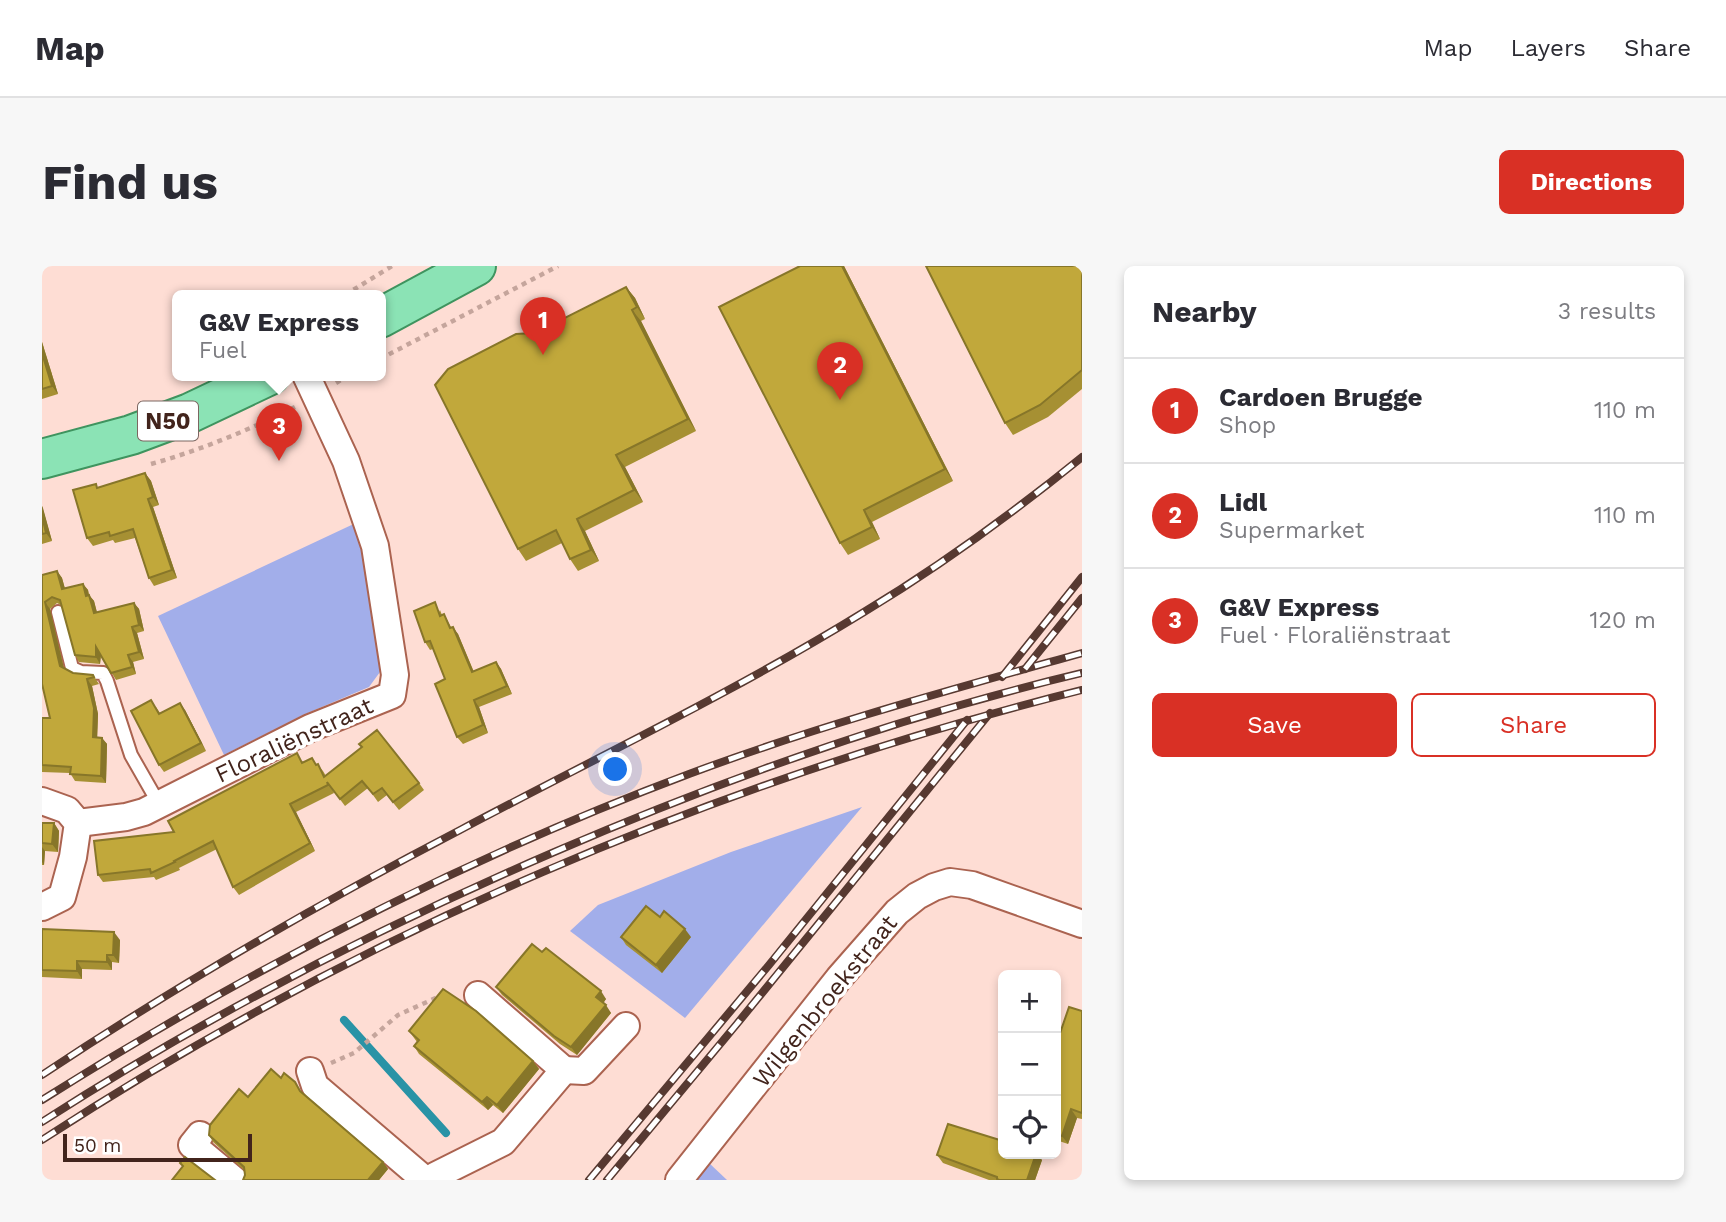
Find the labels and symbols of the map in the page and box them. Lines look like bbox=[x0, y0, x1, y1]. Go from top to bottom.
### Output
pin: 1 bbox=[520, 297, 566, 355]
pin: 2 bbox=[817, 342, 863, 400]
road number: N50 bbox=[138, 402, 198, 440]
pin: 3 bbox=[256, 403, 302, 461]
street label: Floraliënstraat bbox=[211, 691, 377, 789]
your location bbox=[598, 752, 632, 786]
street label: Wilgenbroekstraat bbox=[747, 909, 903, 1093]
scale bar bbox=[63, 1131, 252, 1163]

